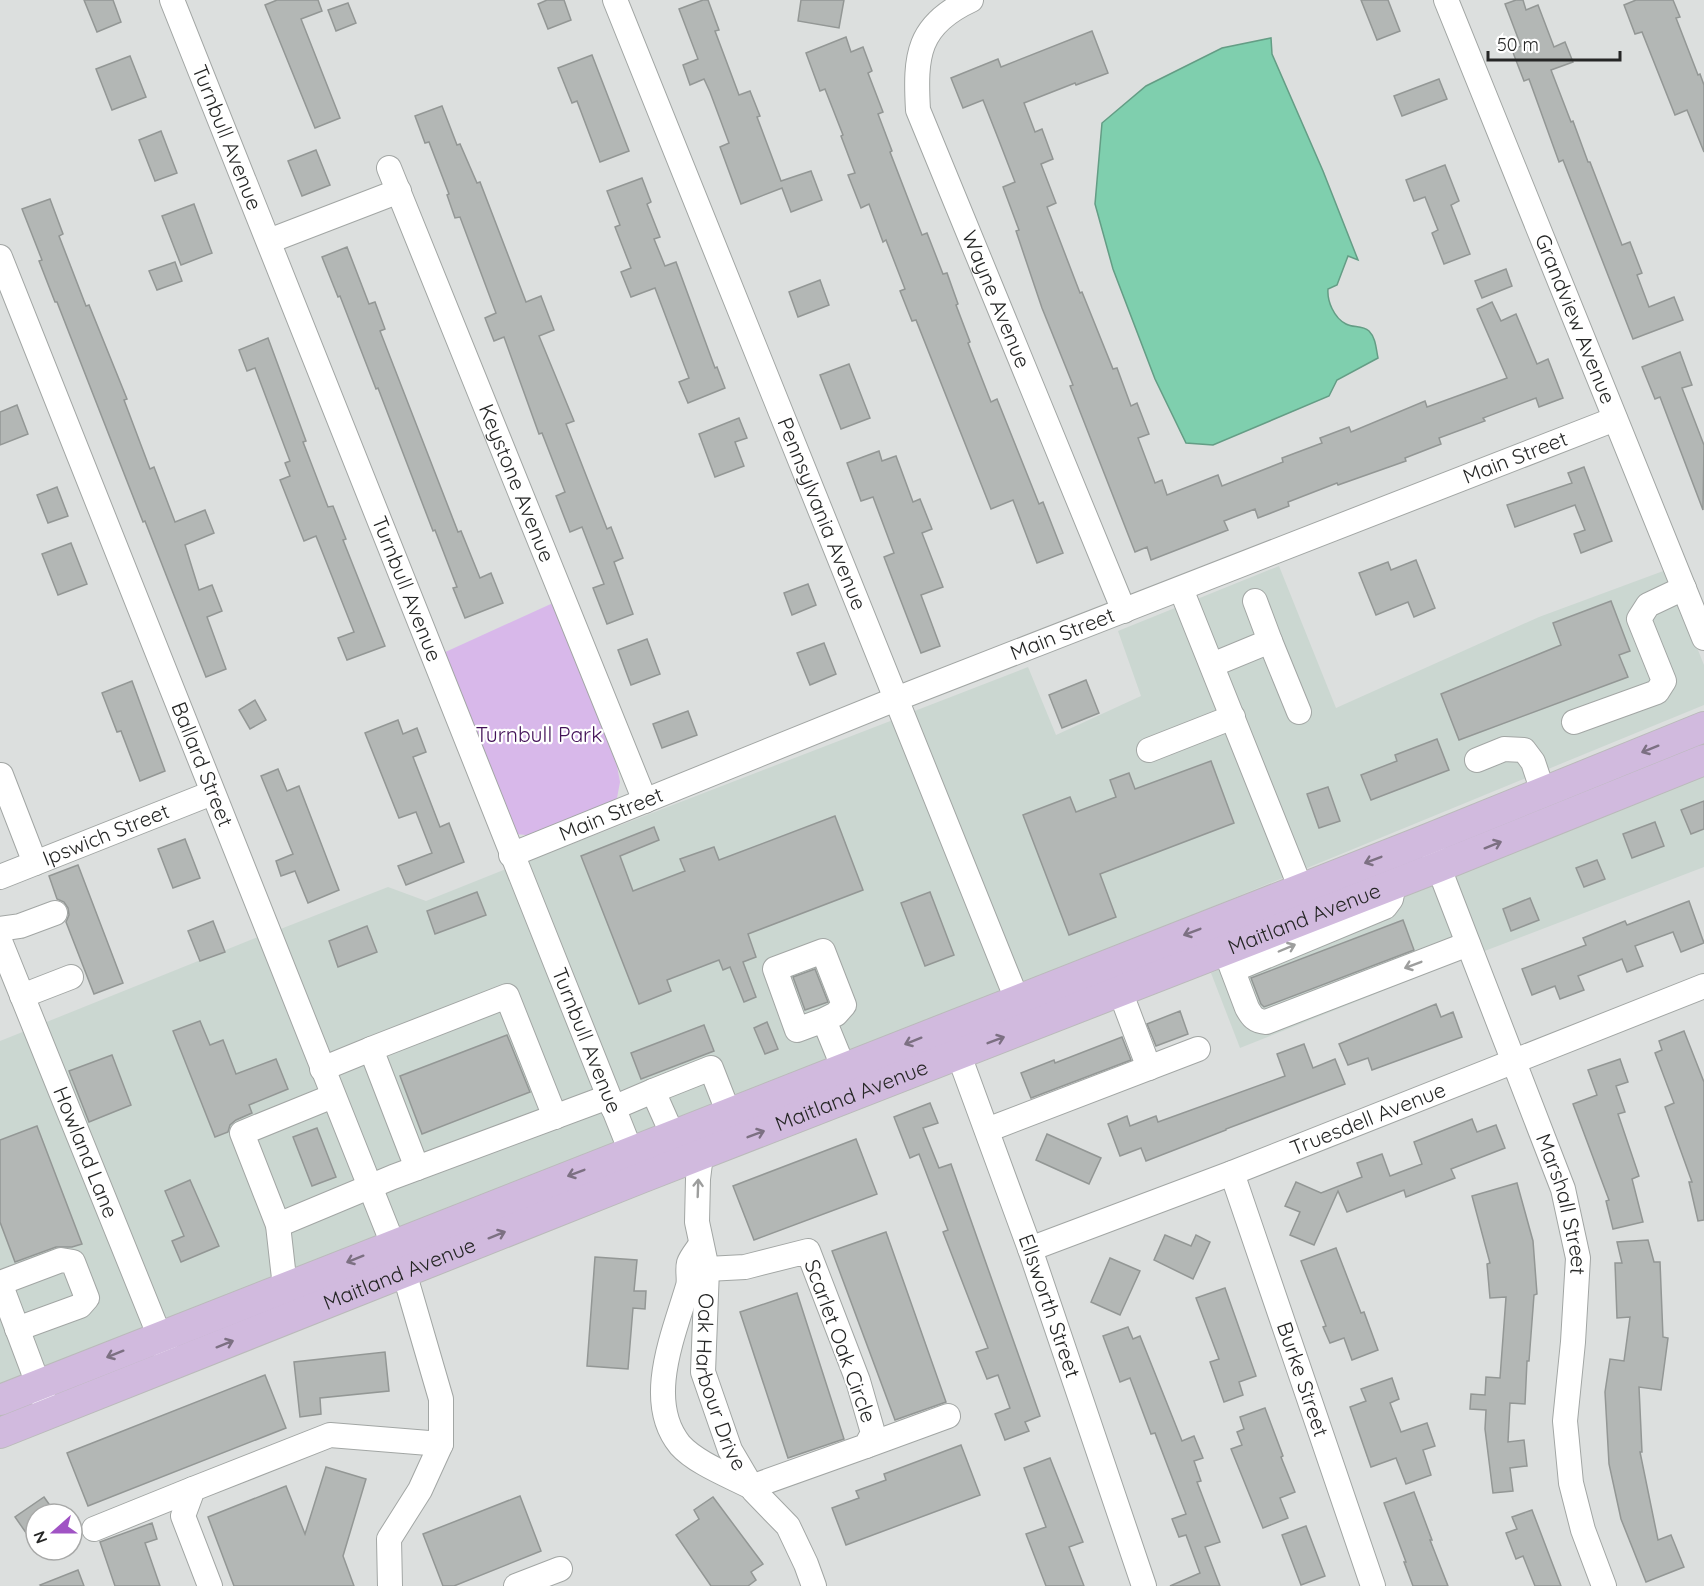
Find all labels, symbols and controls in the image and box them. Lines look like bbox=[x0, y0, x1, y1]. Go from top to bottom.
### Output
scale bar bbox=[1488, 24, 1620, 62]
text: 50 m bbox=[1497, 33, 1539, 56]
street label: Turnbull Avenue bbox=[187, 61, 268, 214]
street label: Wayne Avenue bbox=[957, 226, 1037, 372]
street label: Grandview Avenue bbox=[1530, 230, 1622, 407]
street label: Keystone Avenue bbox=[474, 400, 561, 566]
street label: Pennsylvania Avenue bbox=[772, 414, 873, 614]
street label: Main Street bbox=[1459, 425, 1571, 489]
street label: Turnbull Avenue bbox=[367, 512, 448, 665]
street label: Main Street bbox=[1006, 601, 1118, 665]
street label: Ballard Street bbox=[166, 698, 239, 830]
park label: Turnbull Park bbox=[476, 721, 602, 747]
one-way arrow bbox=[1641, 744, 1659, 755]
street label: Main Street bbox=[555, 781, 667, 846]
street label: Ipswich Street bbox=[38, 797, 173, 871]
one-way arrow bbox=[1483, 839, 1501, 850]
one-way arrow bbox=[1365, 856, 1383, 867]
street label: Maitland Avenue bbox=[1224, 877, 1384, 960]
one-way arrow bbox=[1183, 927, 1202, 938]
one-way arrow bbox=[1277, 942, 1295, 953]
one-way arrow bbox=[1404, 961, 1423, 972]
street label: Turnbull Avenue bbox=[547, 964, 628, 1117]
one-way arrow bbox=[986, 1033, 1005, 1044]
one-way arrow bbox=[904, 1037, 922, 1048]
street label: Maitland Avenue bbox=[771, 1053, 931, 1136]
street label: Truesdell Avenue bbox=[1286, 1076, 1449, 1161]
street label: Howland Lane bbox=[48, 1082, 125, 1222]
one-way arrow bbox=[746, 1127, 765, 1138]
street label: Marshall Street bbox=[1531, 1130, 1592, 1276]
one-way arrow bbox=[567, 1169, 586, 1180]
one-way arrow bbox=[692, 1179, 703, 1199]
one-way arrow bbox=[487, 1229, 506, 1240]
street label: Ellsworth Street bbox=[1014, 1230, 1087, 1381]
street label: Maitland Avenue bbox=[319, 1231, 479, 1315]
one-way arrow bbox=[346, 1254, 365, 1265]
street label: Scarlet Oak Circle bbox=[799, 1255, 883, 1426]
street label: Oak Harbour Drive bbox=[691, 1292, 753, 1475]
street label: Burke Street bbox=[1272, 1318, 1335, 1440]
one-way arrow bbox=[216, 1337, 234, 1348]
one-way arrow bbox=[107, 1349, 125, 1360]
north arrow bbox=[24, 1502, 84, 1562]
text: N bbox=[29, 1528, 51, 1546]

